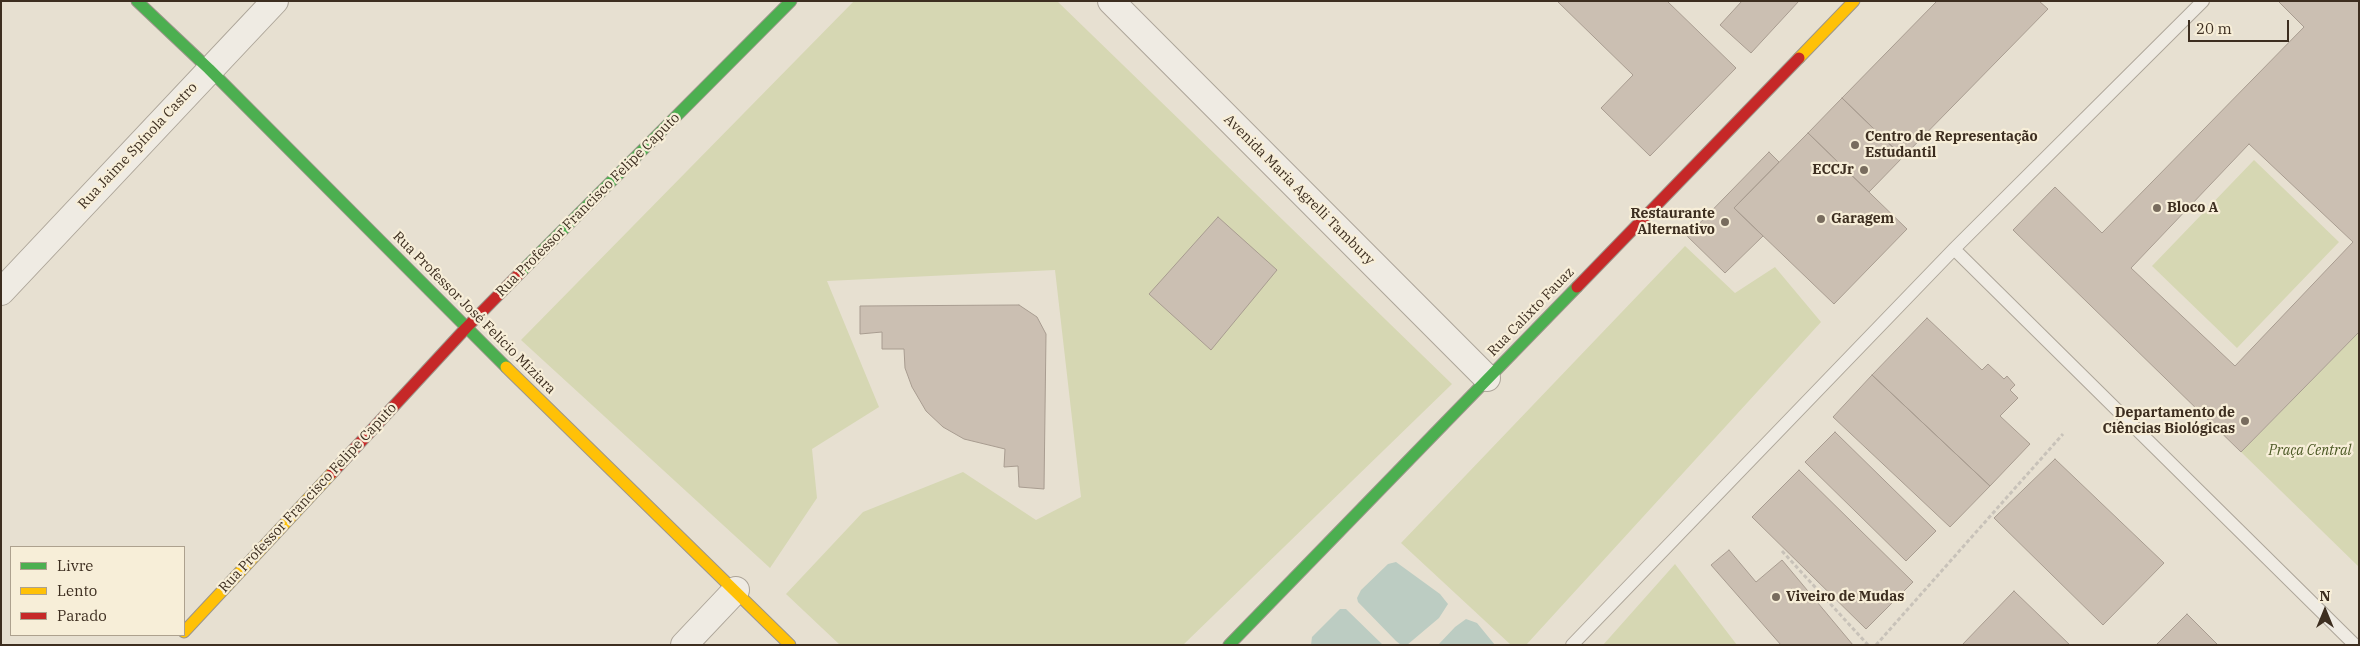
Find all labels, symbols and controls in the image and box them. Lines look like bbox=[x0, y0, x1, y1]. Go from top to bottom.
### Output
scale bar bbox=[2190, 10, 2291, 42]
text: 20 m bbox=[2196, 19, 2232, 38]
street label: Rua Jaime Spínola Castro bbox=[75, 79, 201, 213]
street label: Rua Professor Francisco Felipe Caputo bbox=[493, 110, 683, 300]
street label: Avenida Maria Agrelli Tambury bbox=[1220, 111, 1378, 269]
place label: Centro de Representação Estudantil bbox=[1865, 129, 2038, 162]
marker: Centro de Representação Estudantil bbox=[1849, 139, 1861, 151]
place label: ECCJr bbox=[1812, 162, 1854, 178]
marker: ECCJr bbox=[1858, 164, 1870, 176]
place label: Bloco A bbox=[2167, 200, 2218, 216]
marker: Bloco A bbox=[2151, 202, 2163, 214]
place label: Restaurante Alternativo bbox=[1631, 206, 1715, 238]
place label: Garagem bbox=[1831, 211, 1894, 227]
marker: Garagem bbox=[1815, 213, 1827, 225]
marker: Restaurante Alternativo bbox=[1719, 216, 1731, 228]
street label: Rua Professor José Felício Miziara bbox=[389, 228, 559, 398]
street label: Rua Calixto Fauaz bbox=[1484, 264, 1578, 360]
street label: Rua Professor Francisco Felipe Caputo bbox=[216, 400, 400, 596]
place label: Departamento de Ciências Biológicas bbox=[2103, 405, 2235, 438]
marker: Departamento de Ciências Biológicas bbox=[2239, 415, 2251, 427]
park label: Praça Central bbox=[2269, 443, 2351, 459]
legend bbox=[10, 546, 185, 636]
text: Livre bbox=[57, 556, 93, 575]
text: Lento bbox=[57, 581, 97, 600]
north arrow bbox=[2300, 586, 2350, 636]
text: N bbox=[2319, 587, 2331, 605]
place label: Viveiro de Mudas bbox=[1786, 589, 1904, 605]
marker: Viveiro de Mudas bbox=[1770, 591, 1782, 603]
text: Parado bbox=[57, 606, 107, 625]

